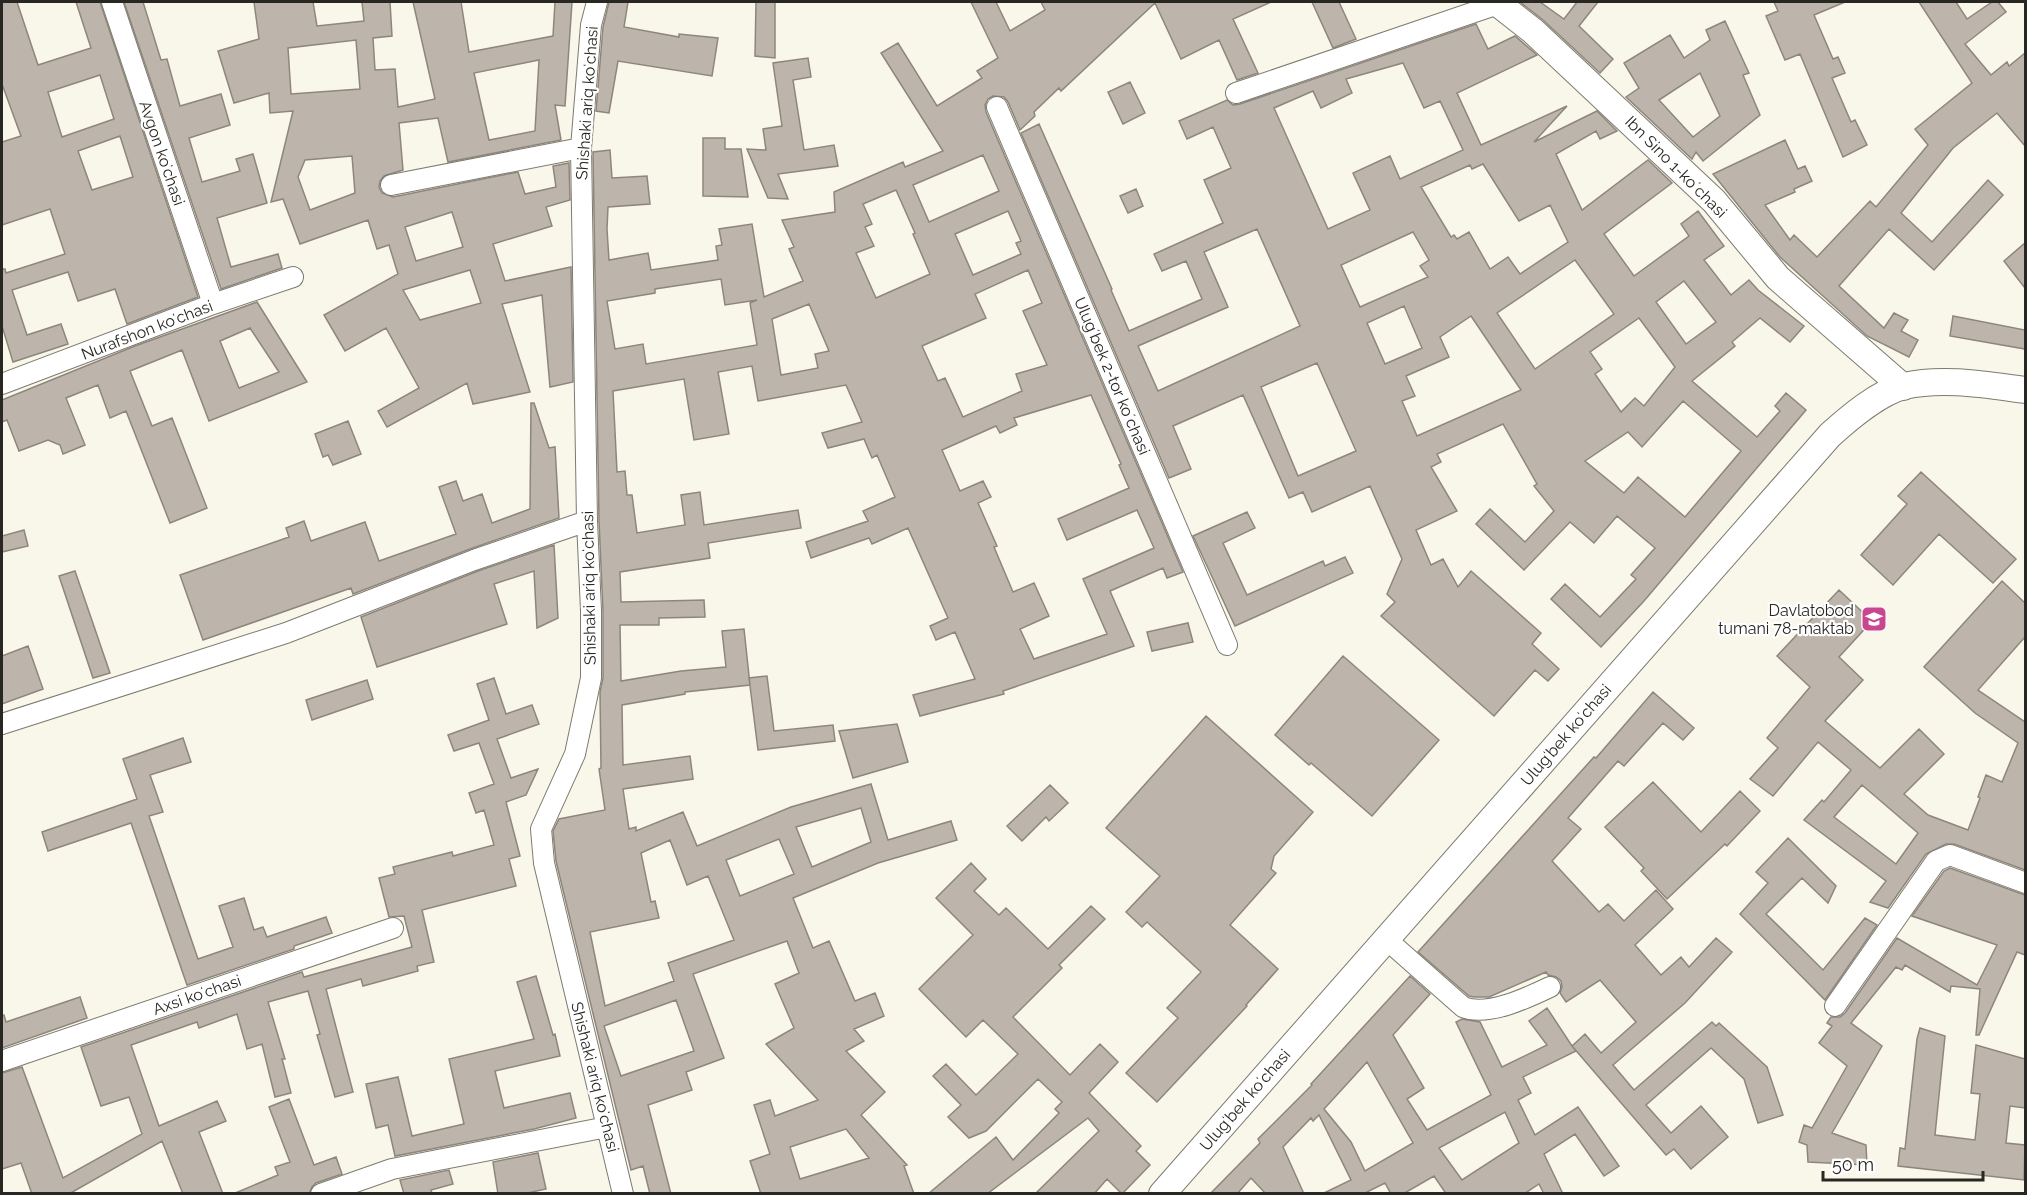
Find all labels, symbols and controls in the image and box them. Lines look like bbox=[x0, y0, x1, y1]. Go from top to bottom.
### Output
street label: Shishaki ariq koʻchasi bbox=[572, 25, 602, 181]
street label: Avgon koʻchasi bbox=[135, 98, 189, 208]
street label: Ibn Sino 1-koʼchasi bbox=[1621, 112, 1731, 222]
street label: Ulugʼbek 2-tor koʼchasi bbox=[1070, 294, 1154, 458]
street label: Nurafshon koʻchasi bbox=[79, 296, 215, 364]
street label: Shishaki ariq koʻchasi bbox=[578, 511, 600, 665]
place label: Davlatobod tumani 78-maktab bbox=[1718, 601, 1854, 638]
school or university icon: Davlatobod tumani 78-maktab bbox=[1859, 604, 1889, 634]
street label: Ulugʻbek koʻchasi bbox=[1517, 680, 1615, 790]
street label: Axsi koʻchasi bbox=[150, 971, 244, 1019]
street label: Shishaki ariq koʻchasi bbox=[567, 1000, 623, 1154]
street label: Ulugʻbek koʻchasi bbox=[1196, 1045, 1294, 1155]
scale bar bbox=[1823, 1144, 1984, 1182]
text: 50 m bbox=[1832, 1154, 1874, 1175]

